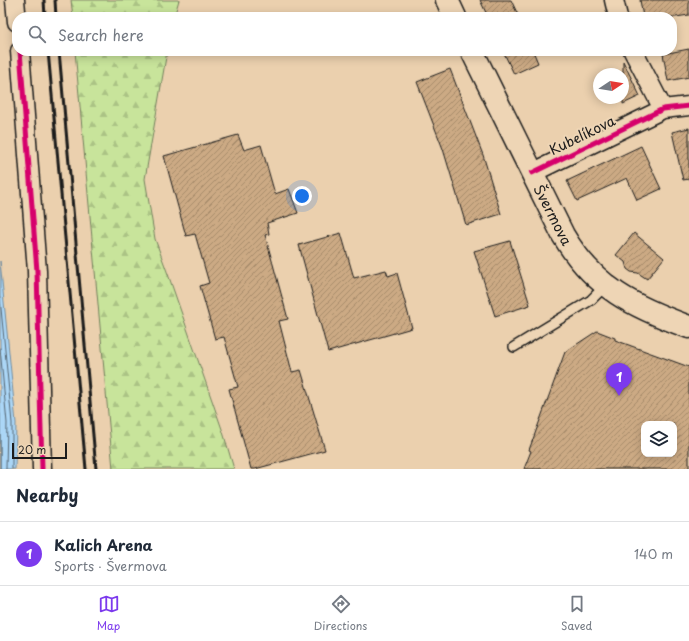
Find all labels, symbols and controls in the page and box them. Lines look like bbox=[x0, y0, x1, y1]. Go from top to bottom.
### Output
search box bbox=[12, 12, 677, 56]
icon: search bbox=[26, 23, 48, 45]
text: Search here bbox=[58, 23, 144, 46]
north arrow bbox=[593, 68, 629, 104]
street label: Kubelíkova bbox=[545, 110, 619, 160]
street label: Švermova bbox=[529, 181, 578, 250]
your location bbox=[292, 186, 312, 206]
pin: 1 bbox=[606, 363, 632, 396]
map controls bbox=[641, 421, 677, 457]
button: layers bbox=[641, 421, 677, 457]
scale bar bbox=[12, 441, 67, 460]
text: 20 m bbox=[18, 441, 46, 458]
text: Nearby bbox=[16, 482, 78, 508]
text: Kalich Arena bbox=[54, 533, 153, 556]
text: 1 bbox=[26, 544, 32, 563]
text: 140 m bbox=[634, 544, 673, 563]
text: Sports · Švermova bbox=[54, 556, 167, 575]
tab: Map bbox=[97, 593, 120, 634]
tab: Directions bbox=[314, 593, 367, 634]
tab: Saved bbox=[561, 593, 592, 634]

